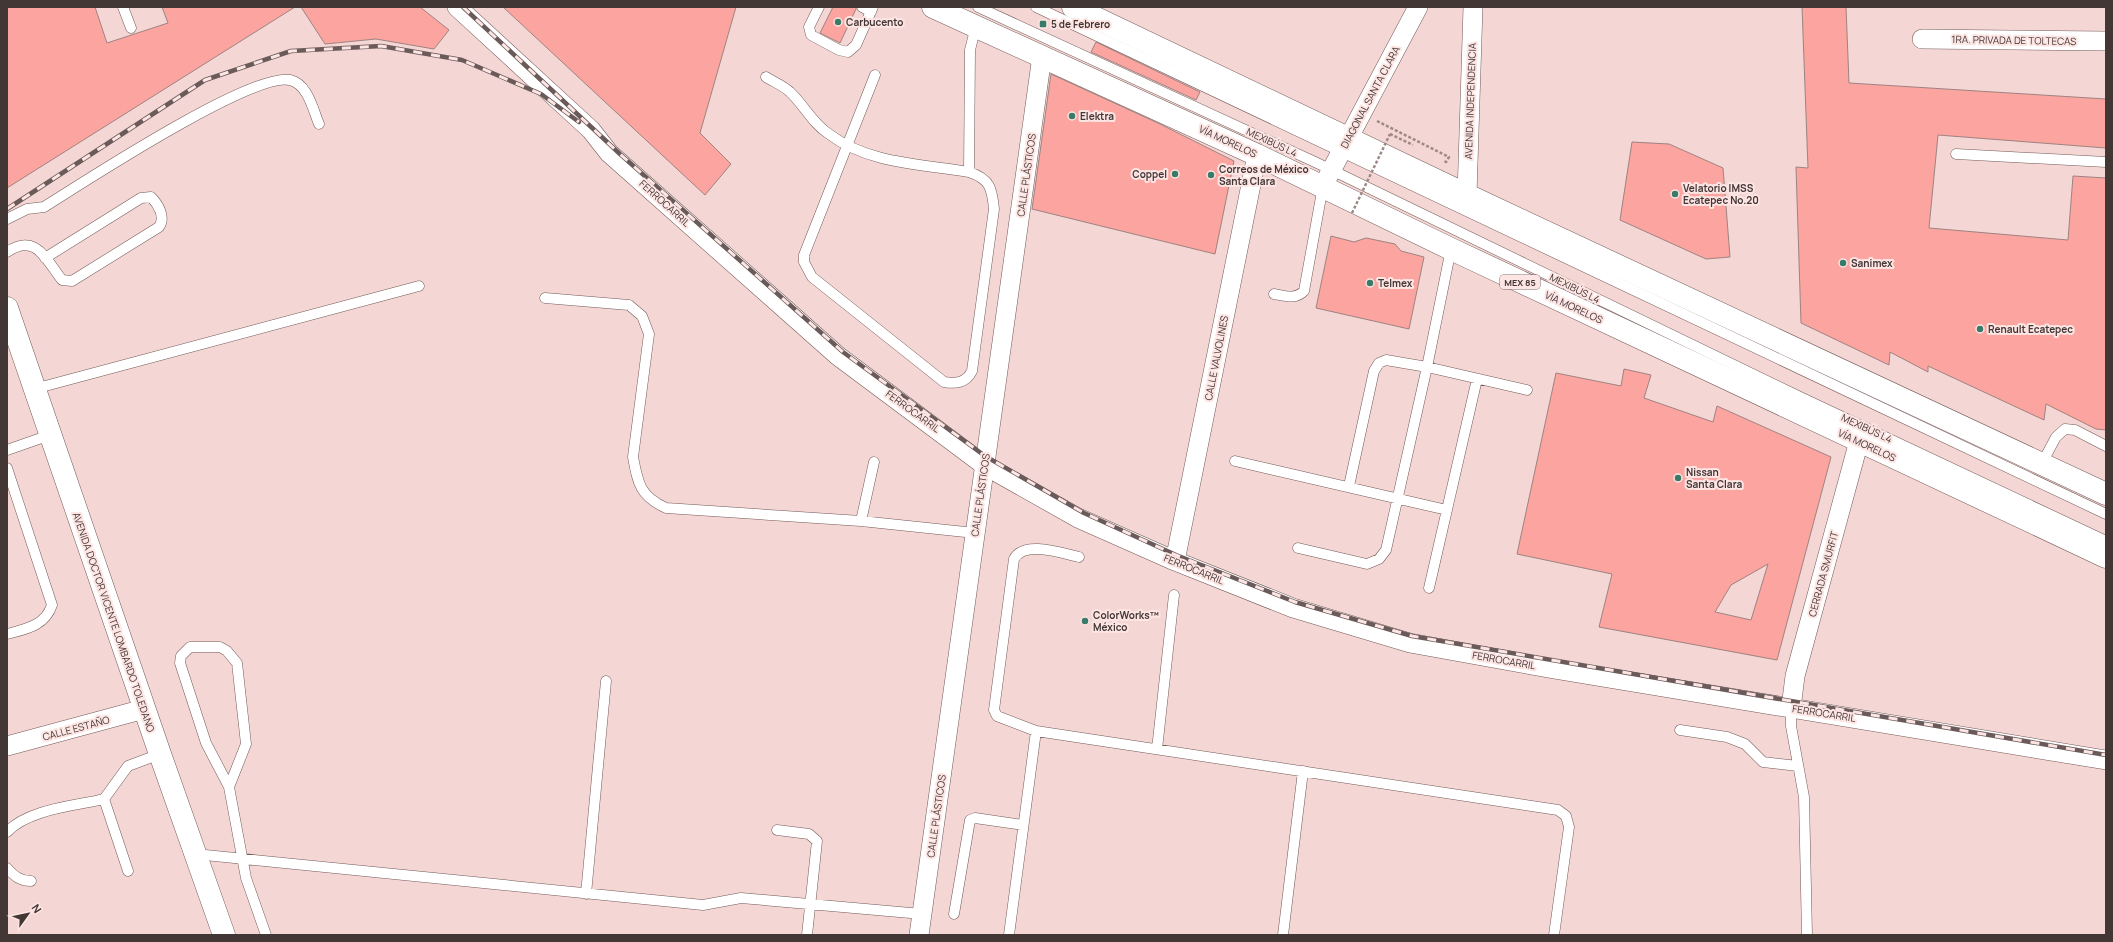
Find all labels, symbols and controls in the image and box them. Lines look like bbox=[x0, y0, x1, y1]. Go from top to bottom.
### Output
place label: Carbucento bbox=[846, 15, 904, 29]
marker: Carbucento bbox=[833, 17, 843, 27]
place label: 5 de Febrero bbox=[1051, 17, 1110, 31]
marker: 5 de Febrero bbox=[1038, 19, 1048, 29]
street label: 1RA. PRIVADA DE TOLTECAS bbox=[1952, 32, 2076, 48]
street label: AVENIDA INDEPENDENCIA bbox=[1461, 42, 1479, 160]
street label: DIAGONAL SANTA CLARA bbox=[1337, 43, 1403, 151]
place label: Elektra bbox=[1080, 109, 1114, 123]
marker: Elektra bbox=[1067, 111, 1077, 121]
street label: VÍA MORELOS bbox=[1197, 121, 1259, 161]
street label: MEXIBÚS L4 bbox=[1244, 124, 1300, 160]
street label: CALLE PLÁSTICOS bbox=[1013, 133, 1039, 217]
place label: Correos de México Santa Clara bbox=[1219, 162, 1309, 188]
place label: Coppel bbox=[1132, 167, 1167, 181]
marker: Coppel bbox=[1170, 169, 1180, 179]
marker: Correos de México Santa Clara bbox=[1206, 170, 1216, 180]
street label: FERROCARRIL bbox=[637, 176, 693, 230]
place label: Velatorio IMSS Ecatepec No.20 bbox=[1683, 181, 1759, 207]
marker: Velatorio IMSS Ecatepec No.20 bbox=[1670, 189, 1680, 199]
place label: Sanimex bbox=[1851, 256, 1893, 270]
marker: Sanimex bbox=[1838, 258, 1848, 268]
street label: MEXIBÚS L4 bbox=[1547, 270, 1603, 306]
road number: MEX 85 bbox=[1500, 275, 1540, 289]
place label: Telmex bbox=[1378, 276, 1413, 290]
marker: Telmex bbox=[1365, 278, 1375, 288]
street label: VÍA MORELOS bbox=[1543, 287, 1605, 327]
street label: CALLE VALVOLINES bbox=[1201, 314, 1231, 402]
place label: Renault Ecatepec bbox=[1988, 322, 2073, 336]
marker: Renault Ecatepec bbox=[1975, 324, 1985, 334]
street label: FERROCARRIL bbox=[883, 387, 943, 435]
street label: MEXIBÚS L4 bbox=[1839, 410, 1895, 446]
street label: VÍA MORELOS bbox=[1836, 425, 1898, 465]
street label: CALLE PLÁSTICOS bbox=[967, 453, 993, 537]
place label: Nissan Santa Clara bbox=[1686, 465, 1742, 491]
marker: Nissan Santa Clara bbox=[1673, 473, 1683, 483]
street label: AVENIDA DOCTOR VICENTE LOMBARDO TOLEDANO bbox=[70, 510, 158, 734]
street label: CERRADA SMURFIT bbox=[1805, 530, 1841, 618]
street label: FERROCARRIL bbox=[1162, 551, 1226, 587]
place label: ColorWorks™ México bbox=[1093, 608, 1159, 634]
marker: ColorWorks™ México bbox=[1080, 616, 1090, 626]
street label: FERROCARRIL bbox=[1471, 648, 1537, 672]
street label: FERROCARRIL bbox=[1791, 701, 1857, 725]
street label: CALLE ESTAÑO bbox=[41, 712, 111, 744]
street label: CALLE PLÁSTICOS bbox=[923, 774, 949, 858]
north arrow bbox=[8, 894, 48, 934]
text: N bbox=[28, 901, 45, 916]

